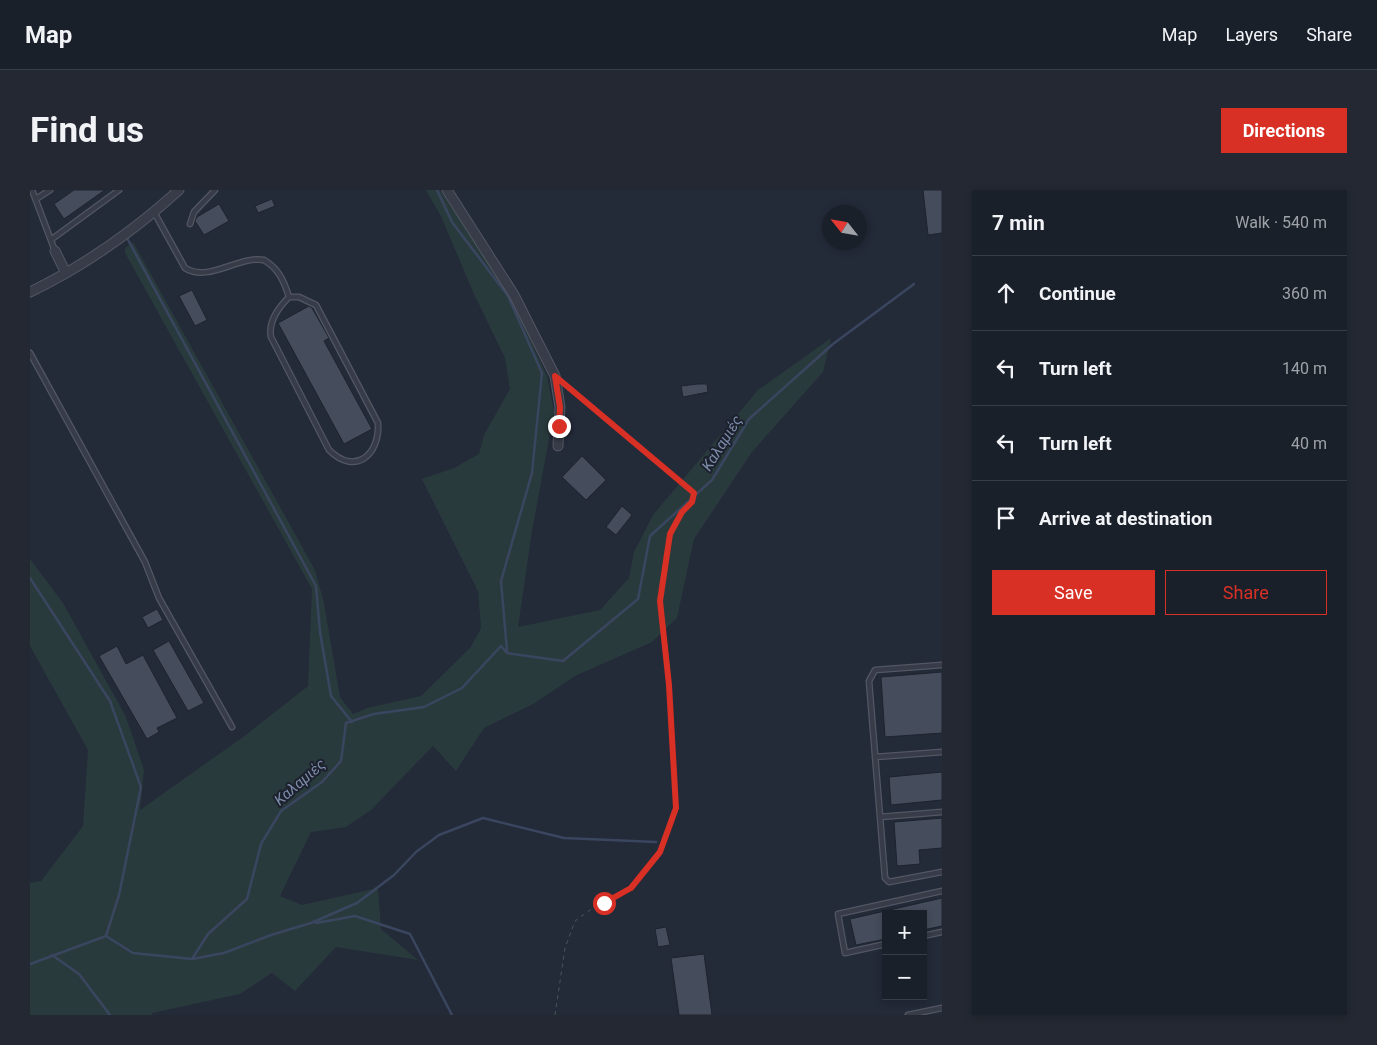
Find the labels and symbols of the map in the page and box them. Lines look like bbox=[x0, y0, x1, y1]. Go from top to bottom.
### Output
north arrow bbox=[822, 205, 867, 250]
water label: Καλαμιές bbox=[698, 412, 746, 474]
route end bbox=[548, 415, 571, 438]
water label: Καλαμιές bbox=[271, 755, 330, 809]
route start bbox=[593, 892, 616, 915]

